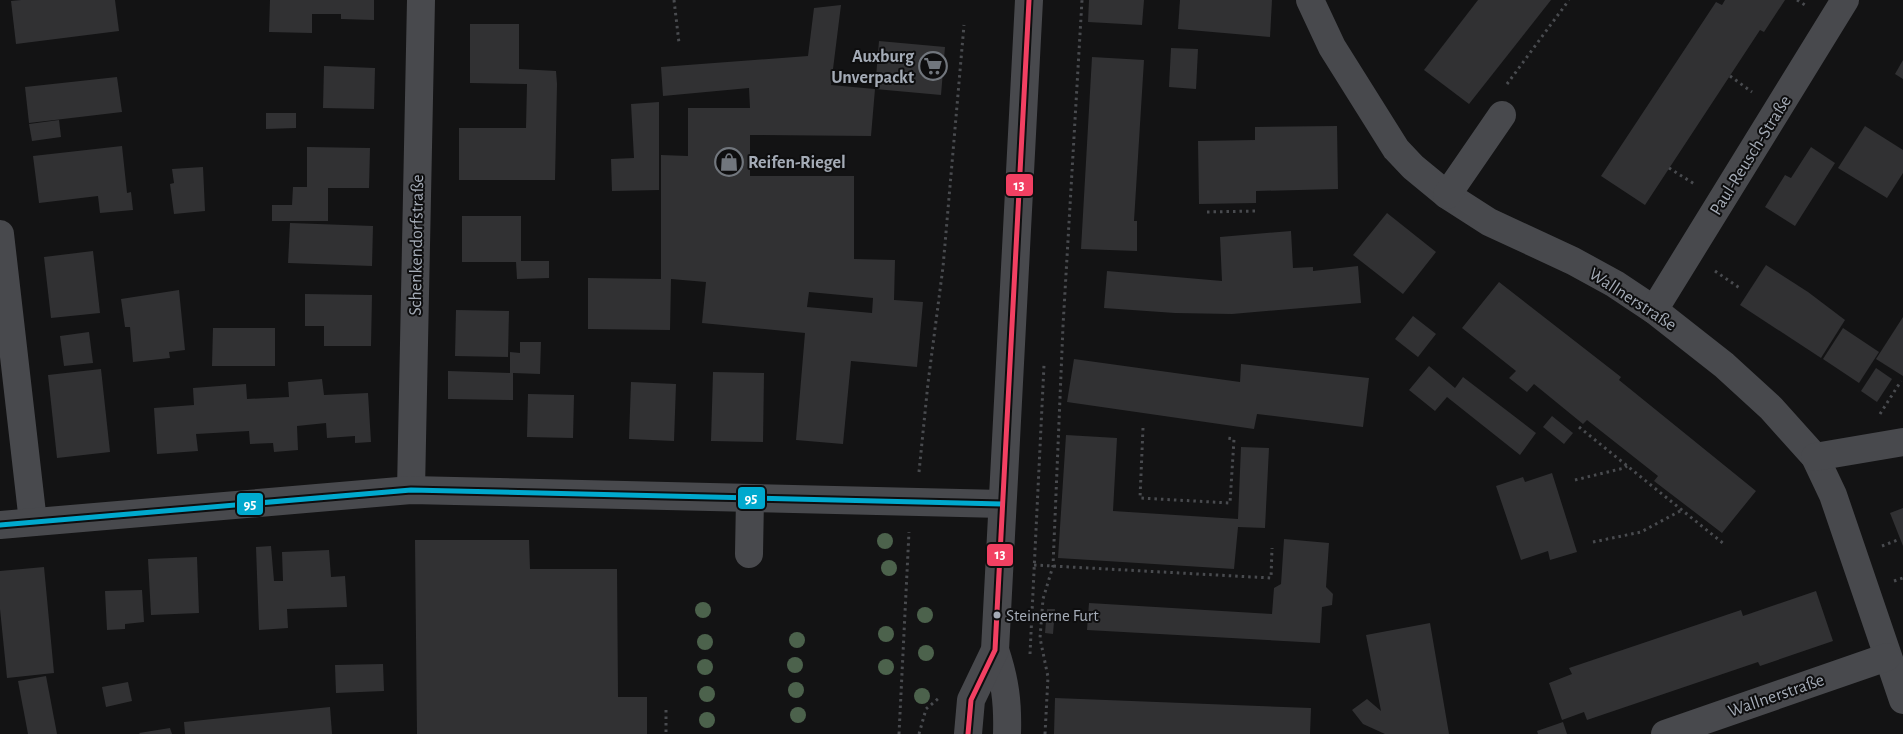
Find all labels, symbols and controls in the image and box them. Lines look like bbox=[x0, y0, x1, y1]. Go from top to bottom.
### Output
place label: Auxburg Unverpackt bbox=[831, 48, 915, 87]
supermarket icon: Auxburg Unverpackt bbox=[918, 51, 948, 81]
street label: Paul-Reusch-Straße bbox=[1707, 92, 1795, 219]
shop icon: Reifen-Riegel bbox=[714, 147, 744, 177]
place label: Reifen-Riegel bbox=[748, 154, 846, 172]
line badge: 13 bbox=[1005, 173, 1034, 197]
street label: Schenkendorfstraße bbox=[407, 174, 427, 316]
text: 13 bbox=[1013, 179, 1025, 193]
street label: Wallnerstraße bbox=[1585, 265, 1679, 335]
line badge: 95 bbox=[737, 486, 766, 510]
line badge: 95 bbox=[236, 492, 264, 516]
text: 95 bbox=[745, 492, 757, 506]
text: 95 bbox=[244, 498, 256, 512]
line badge: 13 bbox=[986, 543, 1014, 567]
text: 13 bbox=[994, 548, 1006, 562]
place label: Steinerne Furt bbox=[1006, 607, 1099, 624]
marker: Steinerne Furt bbox=[992, 610, 1002, 620]
street label: Wallnerstraße bbox=[1726, 671, 1827, 721]

